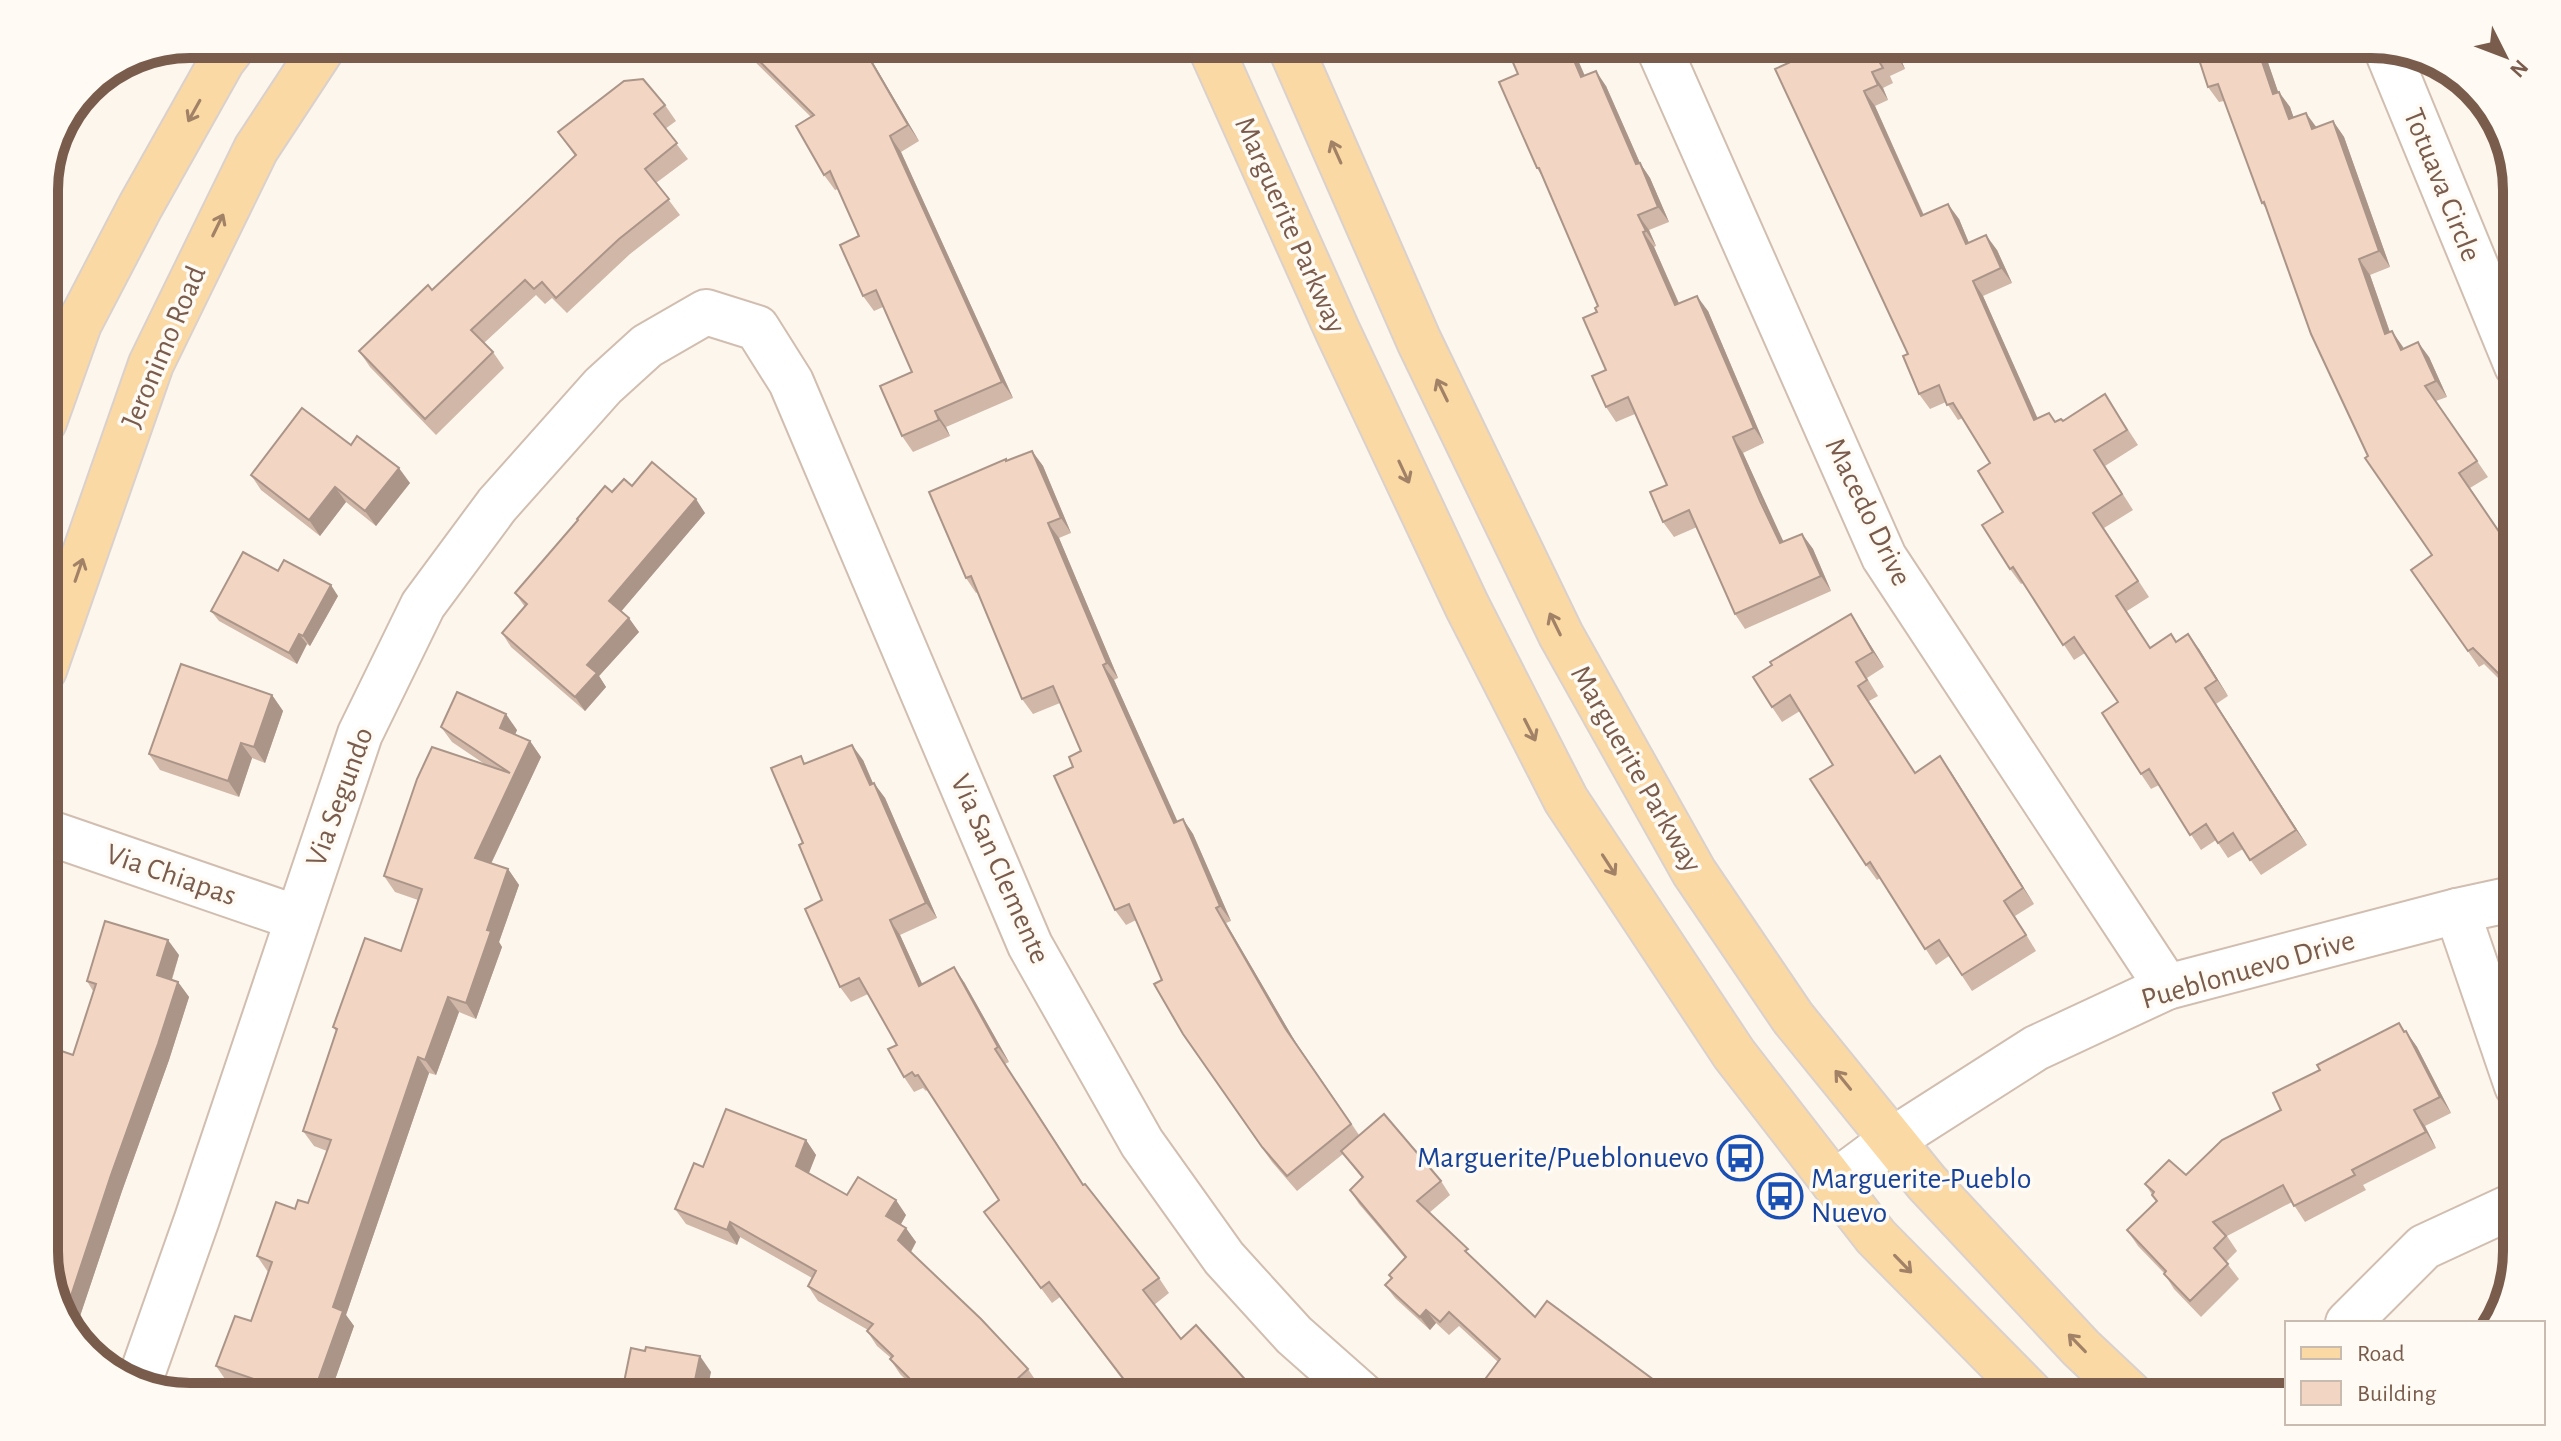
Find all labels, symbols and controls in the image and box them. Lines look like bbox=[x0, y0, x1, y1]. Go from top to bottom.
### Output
north arrow bbox=[2465, 16, 2545, 96]
text: N bbox=[2506, 56, 2532, 82]
one-way arrow bbox=[186, 99, 202, 122]
street label: Totuava Circle bbox=[2398, 104, 2486, 266]
street label: Marguerite Parkway bbox=[1229, 112, 1351, 338]
one-way arrow bbox=[1328, 141, 1343, 165]
one-way arrow bbox=[211, 214, 226, 238]
street label: Jeronimo Road bbox=[116, 262, 212, 432]
one-way arrow bbox=[1434, 378, 1450, 402]
street label: Macedo Drive bbox=[1819, 433, 1917, 591]
one-way arrow bbox=[1397, 459, 1412, 483]
one-way arrow bbox=[73, 558, 88, 583]
one-way arrow bbox=[1547, 612, 1562, 636]
street label: Marguerite Parkway bbox=[1565, 661, 1707, 878]
one-way arrow bbox=[1523, 718, 1539, 742]
street label: Via Segundo bbox=[301, 724, 379, 870]
street label: Via San Clemente bbox=[945, 770, 1055, 968]
street label: Via Chiapas bbox=[102, 839, 240, 911]
one-way arrow bbox=[1601, 854, 1617, 876]
street label: Pueblonuevo Drive bbox=[2138, 925, 2358, 1015]
one-way arrow bbox=[1834, 1070, 1852, 1091]
bus stop icon: Marguerite/Pueblonuevo bbox=[1716, 1134, 1764, 1182]
place label: Marguerite/Pueblonuevo bbox=[1417, 1143, 1709, 1173]
place label: Marguerite-Pueblo Nuevo bbox=[1811, 1164, 2031, 1228]
bus stop icon: Marguerite-Pueblo Nuevo bbox=[1756, 1172, 1804, 1220]
one-way arrow bbox=[1893, 1254, 1912, 1274]
legend bbox=[2285, 1321, 2545, 1425]
one-way arrow bbox=[2068, 1334, 2087, 1353]
text: Road bbox=[2357, 1342, 2405, 1366]
text: Building bbox=[2357, 1382, 2436, 1406]

